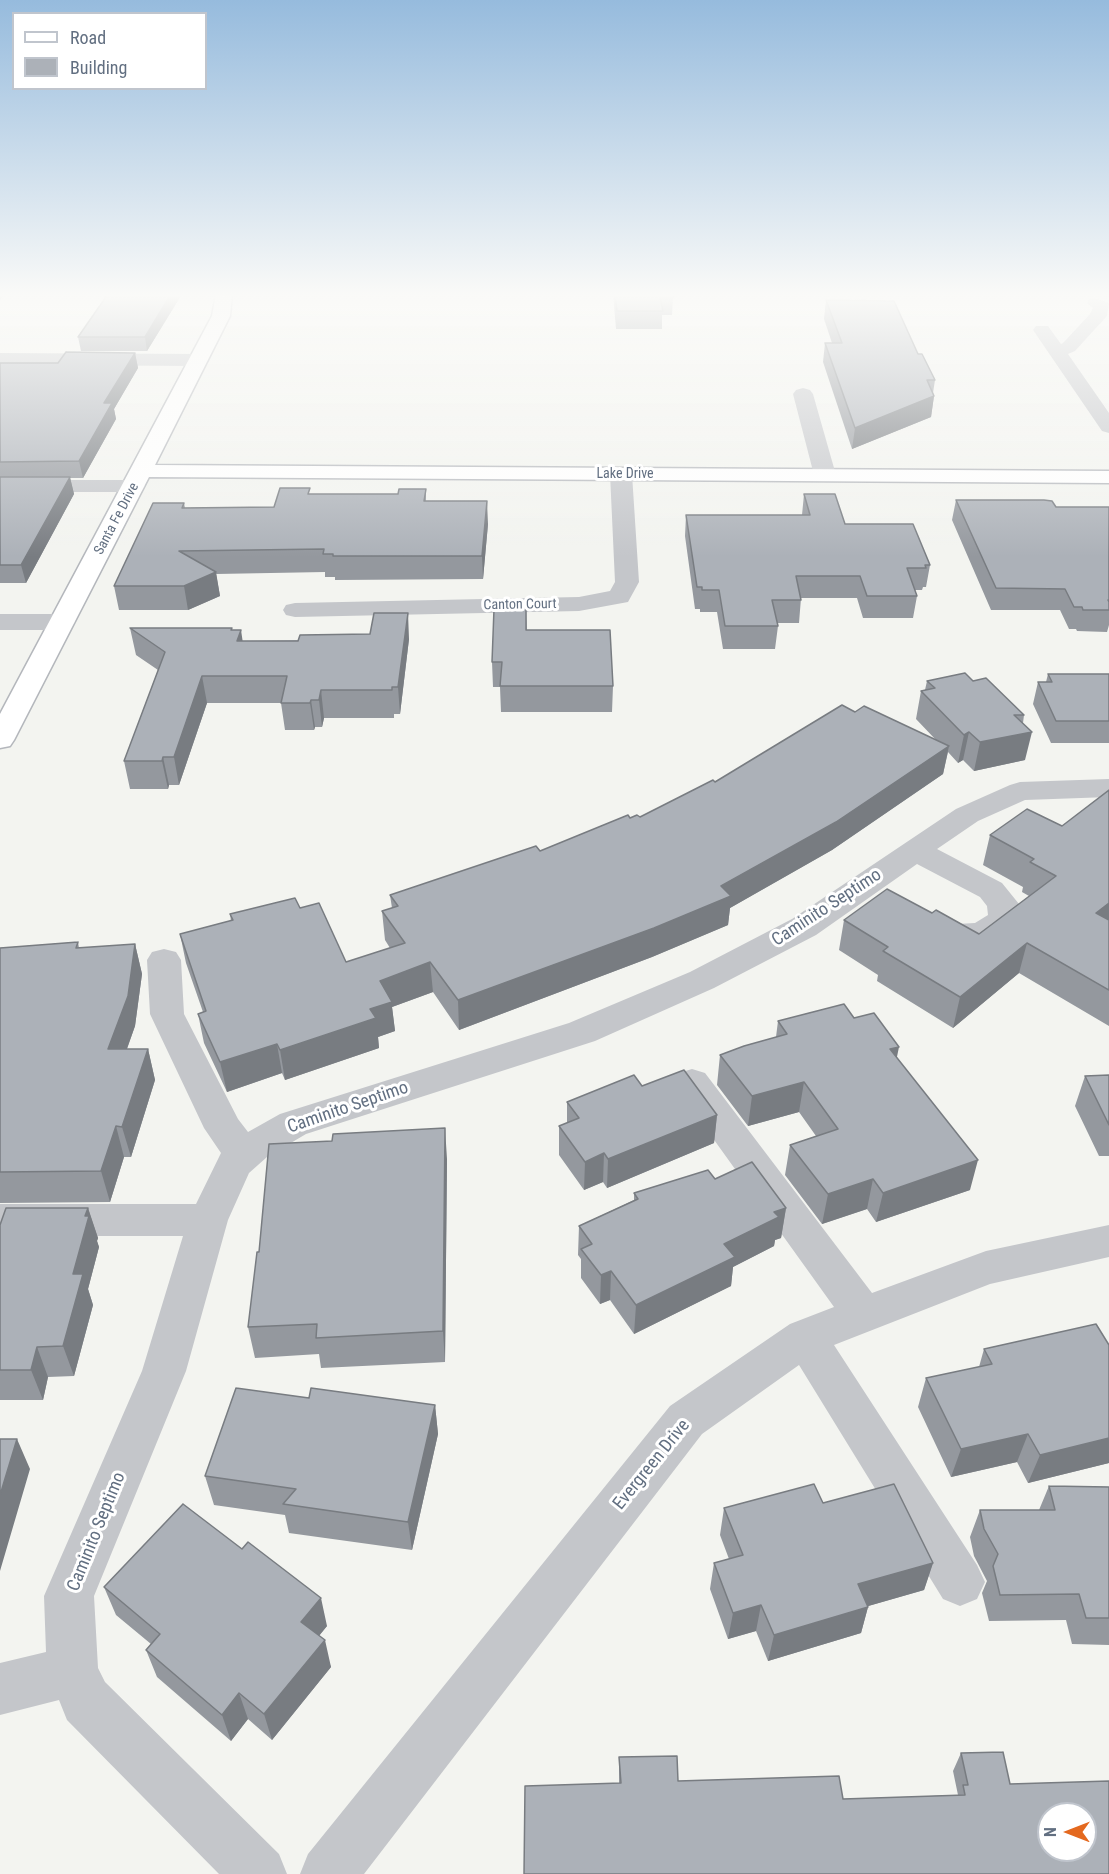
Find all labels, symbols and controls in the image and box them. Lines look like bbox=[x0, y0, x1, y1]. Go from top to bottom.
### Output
legend bbox=[12, 12, 207, 90]
text: Road bbox=[70, 27, 106, 48]
text: Building bbox=[70, 57, 127, 78]
street label: Lake Drive bbox=[596, 466, 654, 482]
street label: Santa Fe Drive bbox=[91, 480, 143, 558]
street label: Canton Court bbox=[483, 596, 557, 614]
street label: Caminito Septimo bbox=[768, 865, 886, 951]
street label: Caminito Septimo bbox=[285, 1077, 411, 1139]
street label: Evergreen Drive bbox=[609, 1416, 695, 1514]
street label: Caminito Septimo bbox=[63, 1469, 131, 1595]
north arrow bbox=[1037, 1802, 1097, 1862]
text: N bbox=[1041, 1827, 1060, 1837]

